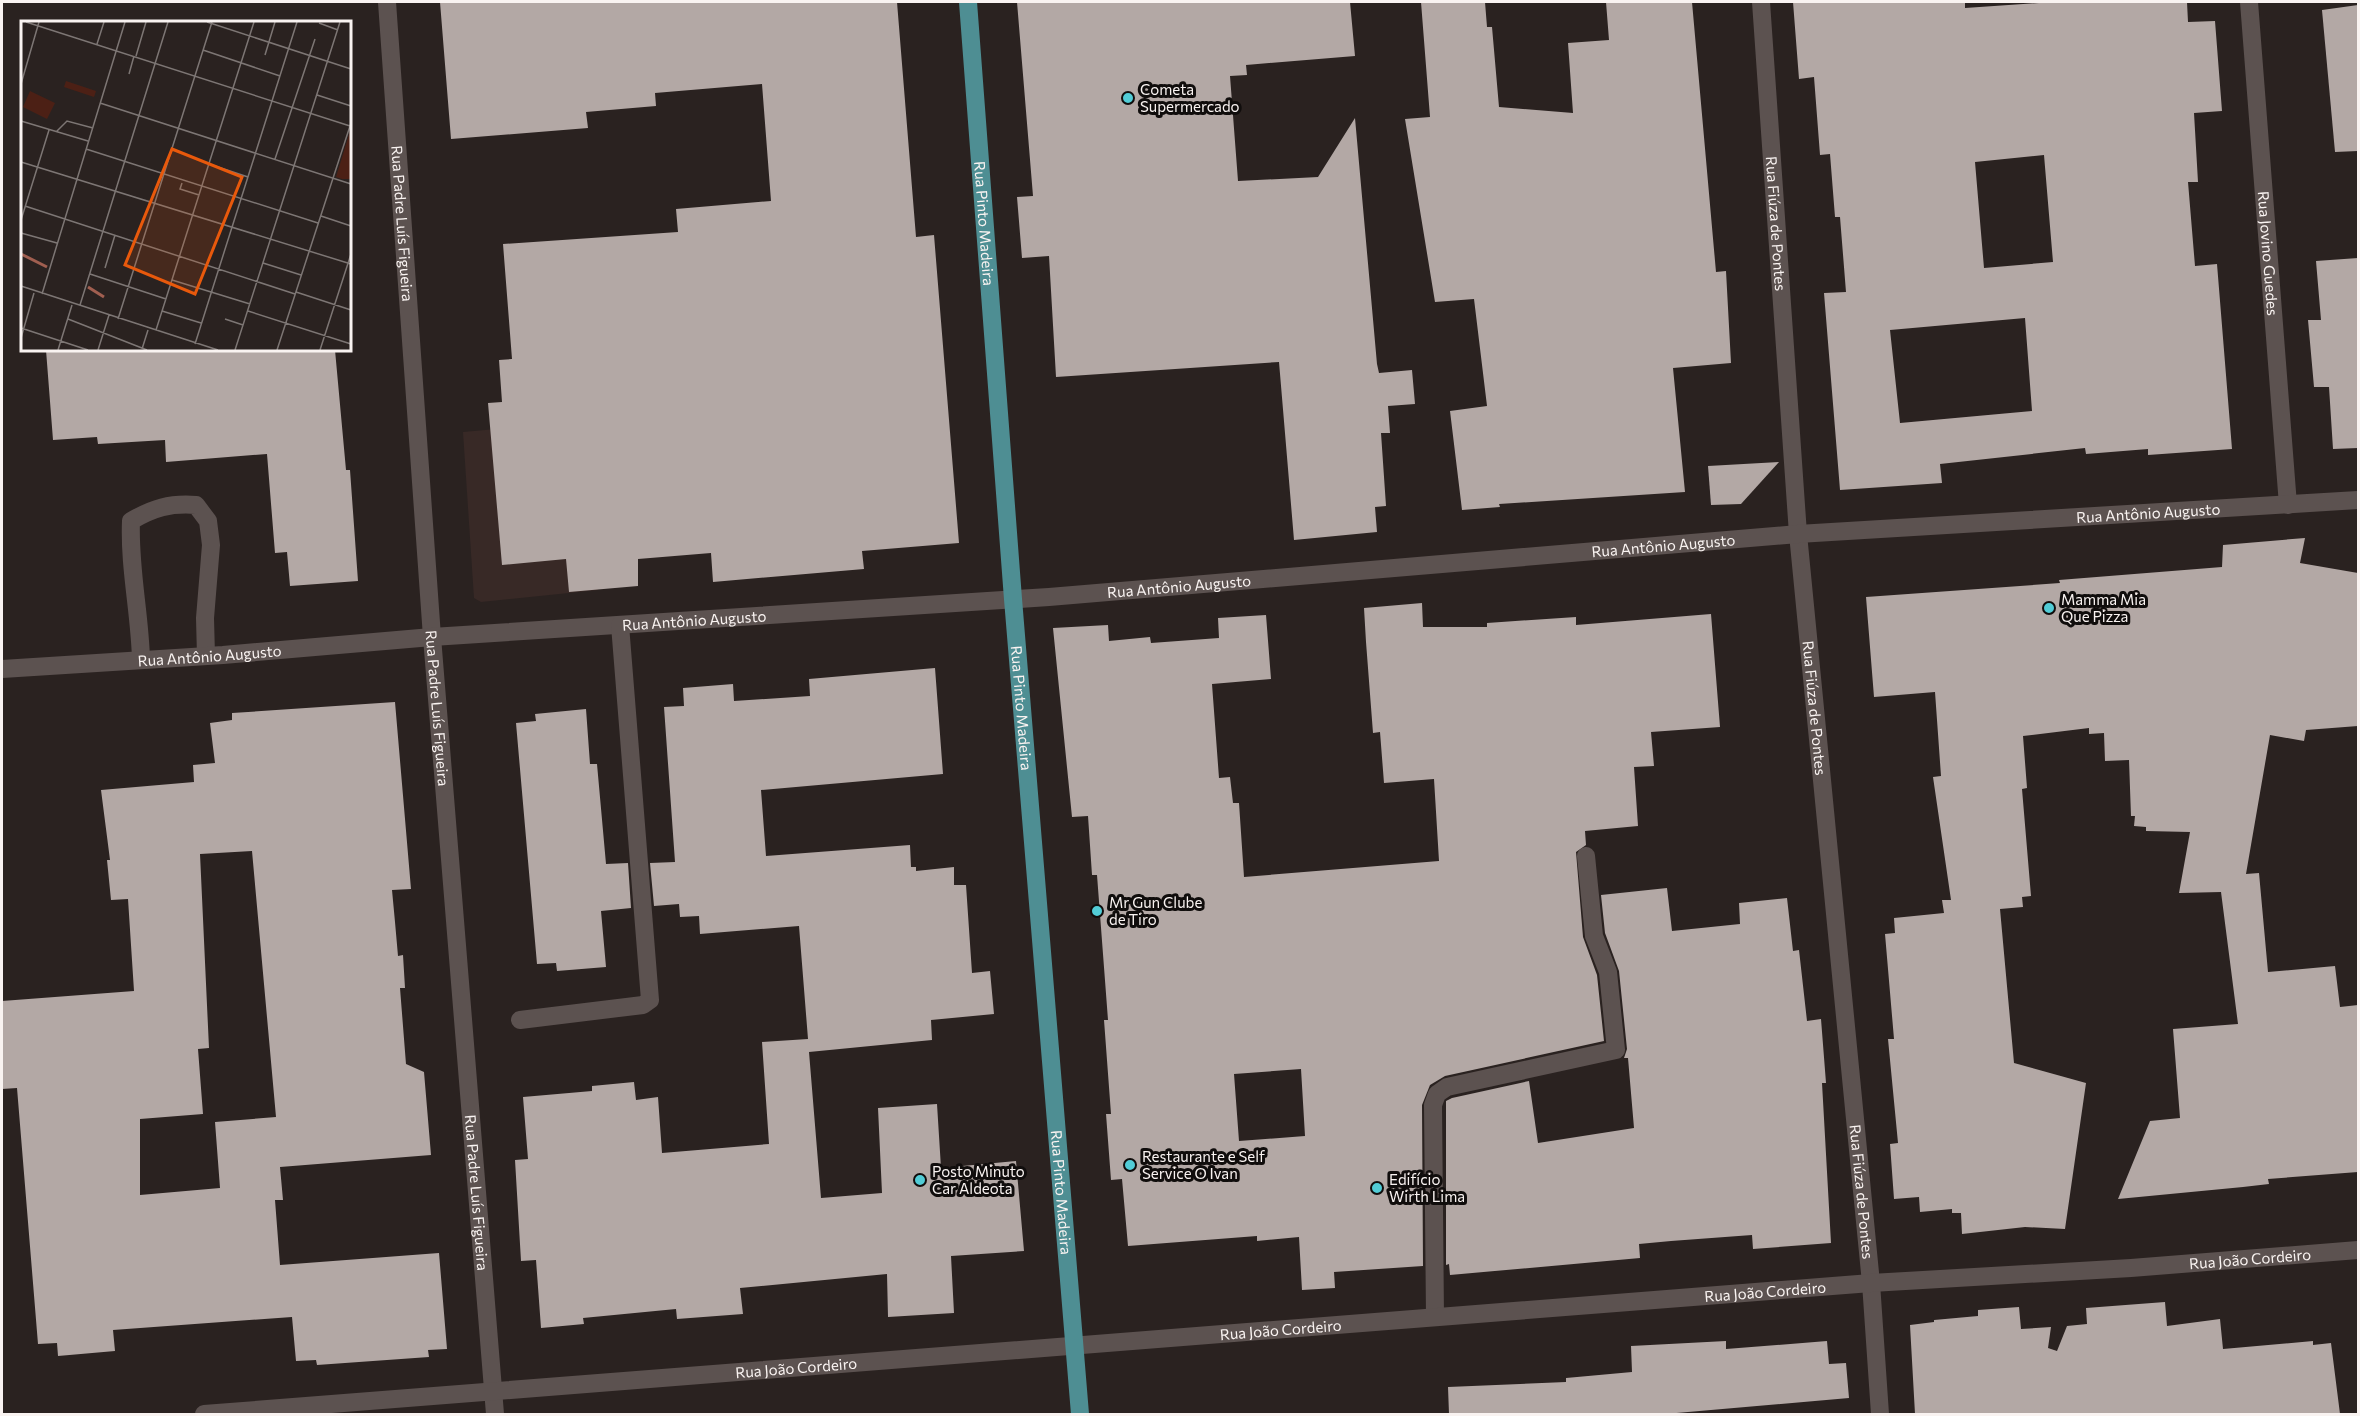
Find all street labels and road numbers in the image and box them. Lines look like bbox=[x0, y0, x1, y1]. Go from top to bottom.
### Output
street label: Rua Padre Luís Figueira bbox=[388, 145, 417, 302]
street label: Rua Fiúza de Pontes bbox=[1763, 155, 1790, 292]
street label: Rua Pinto Madeira bbox=[971, 160, 998, 286]
street label: Rua Jovino Guedes bbox=[2255, 190, 2282, 316]
street label: Rua Antônio Augusto bbox=[2076, 499, 2221, 526]
street label: Rua Antônio Augusto bbox=[1591, 530, 1736, 560]
street label: Rua Antônio Augusto bbox=[1106, 571, 1252, 601]
street label: Rua Antônio Augusto bbox=[622, 606, 767, 634]
street label: Rua Padre Luís Figueira bbox=[423, 629, 453, 787]
street label: Rua Fiúza de Pontes bbox=[1799, 640, 1830, 776]
street label: Rua Antônio Augusto bbox=[137, 641, 282, 669]
street label: Rua Pinto Madeira bbox=[1008, 645, 1036, 771]
street label: Rua Padre Luís Figueira bbox=[462, 1114, 492, 1271]
street label: Rua Fiúza de Pontes bbox=[1847, 1123, 1878, 1260]
street label: Rua Pinto Madeira bbox=[1048, 1129, 1076, 1255]
street label: Rua João Cordeiro bbox=[2188, 1245, 2312, 1272]
street label: Rua João Cordeiro bbox=[1704, 1278, 1827, 1305]
street label: Rua João Cordeiro bbox=[1219, 1316, 1342, 1343]
street label: Rua João Cordeiro bbox=[735, 1354, 858, 1381]

